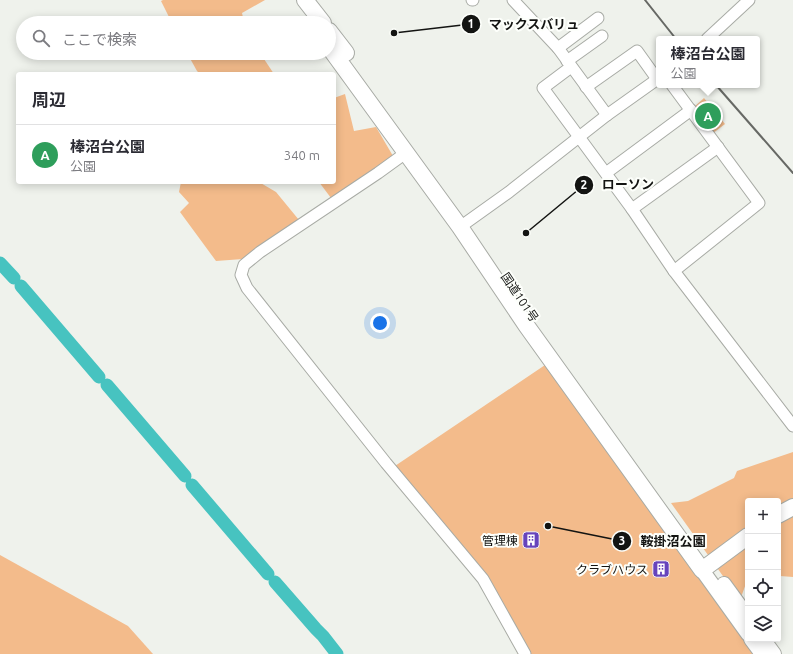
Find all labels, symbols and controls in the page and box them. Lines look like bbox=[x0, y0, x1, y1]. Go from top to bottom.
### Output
callout: マックスバリュ bbox=[461, 12, 588, 37]
search box bbox=[16, 16, 336, 60]
text: 1 bbox=[468, 17, 474, 30]
text: マックスバリュ bbox=[489, 17, 579, 31]
icon: search bbox=[30, 27, 52, 49]
text: ここで検索 bbox=[62, 31, 137, 48]
popup bbox=[656, 36, 760, 88]
text: 棒沼台公園 bbox=[670, 45, 746, 62]
text: 公園 bbox=[670, 66, 697, 80]
text: 周辺 bbox=[32, 90, 66, 109]
pin: A bbox=[695, 101, 721, 131]
text: 棒沼台公園 bbox=[70, 138, 145, 155]
text: A bbox=[40, 148, 50, 162]
text: 340 m bbox=[284, 148, 320, 162]
text: 公園 bbox=[70, 159, 96, 173]
callout: ローソン bbox=[574, 172, 662, 197]
text: ローソン bbox=[602, 177, 654, 191]
text: 2 bbox=[581, 178, 588, 191]
street label: 国道101号 bbox=[499, 270, 541, 324]
your location bbox=[370, 313, 390, 333]
map controls bbox=[745, 498, 781, 642]
button: + bbox=[745, 498, 781, 534]
callout: 鞍掛沼公園 bbox=[612, 529, 713, 554]
building icon: 管理棟 bbox=[521, 530, 541, 550]
place label: 管理棟 bbox=[482, 534, 518, 547]
text: 3 bbox=[619, 534, 625, 547]
text: 鞍掛沼公園 bbox=[640, 534, 706, 548]
button: − bbox=[745, 534, 781, 570]
building icon: クラブハウス bbox=[651, 559, 671, 579]
place label: クラブハウス bbox=[576, 563, 648, 576]
button: locate bbox=[745, 570, 781, 606]
button: layers bbox=[745, 606, 781, 642]

